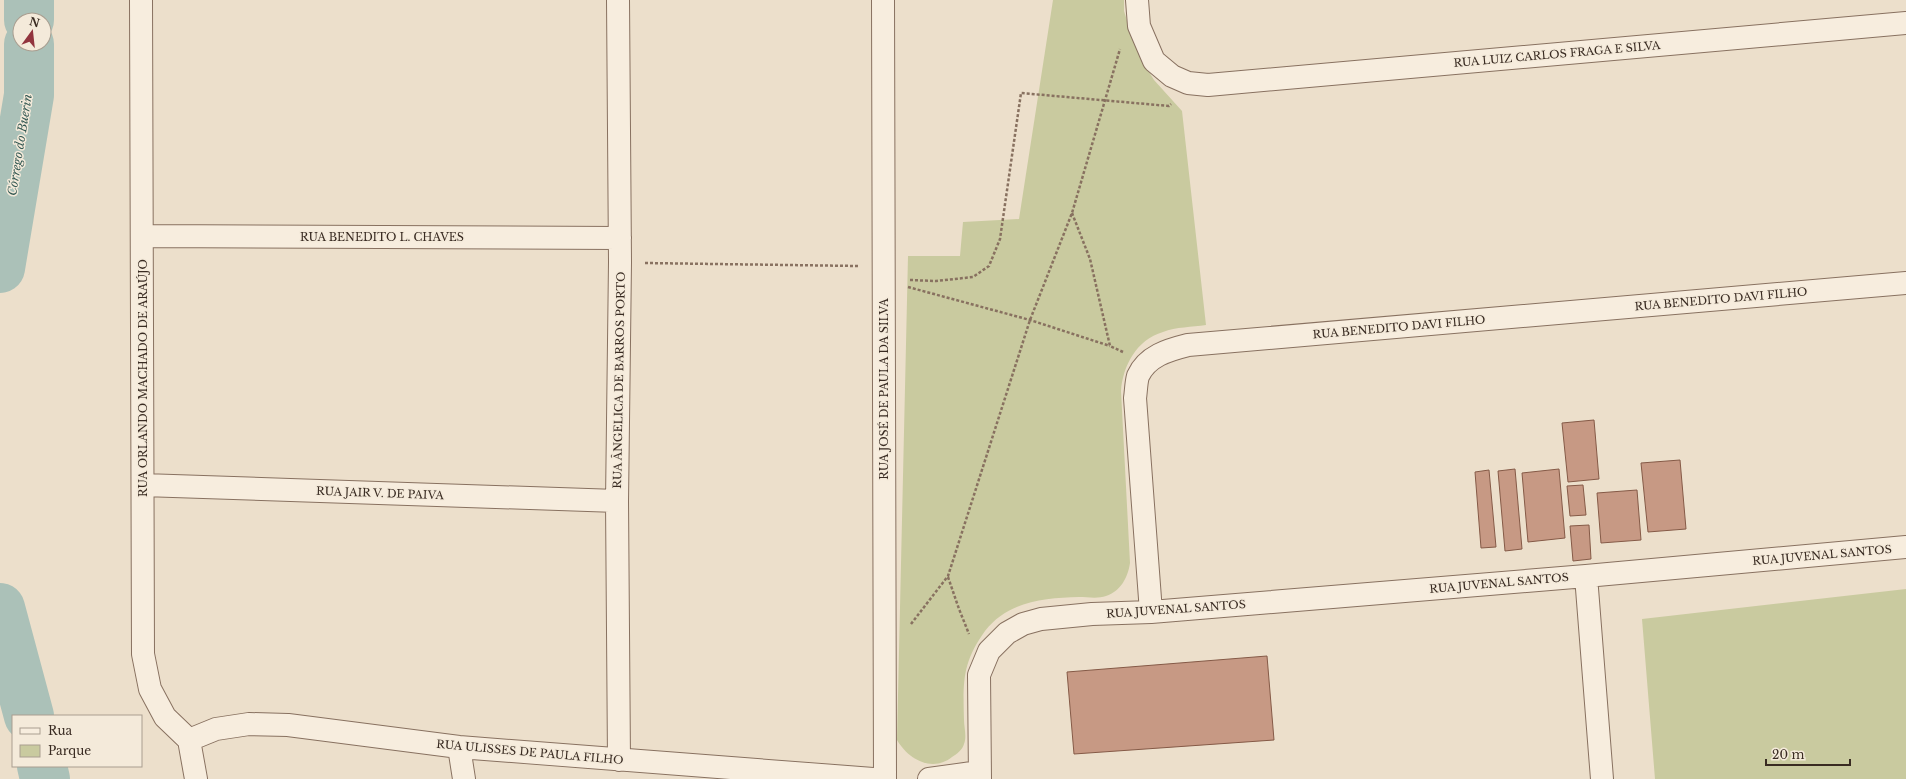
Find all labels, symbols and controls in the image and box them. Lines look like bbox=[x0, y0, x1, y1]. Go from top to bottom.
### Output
north arrow bbox=[12, 12, 52, 52]
text: N bbox=[28, 14, 42, 31]
street label: RUA LUIZ CARLOS FRAGA E SILVA bbox=[1453, 38, 1662, 70]
water label: Córrego do Buerin bbox=[4, 93, 35, 197]
street label: RUA BENEDITO L. CHAVES bbox=[300, 230, 464, 244]
street label: RUA ORLANDO MACHADO DE ARAÚJO bbox=[136, 259, 150, 497]
street label: RUA ÂNGELICA DE BARROS PORTO bbox=[610, 271, 628, 489]
street label: RUA BENEDITO DAVI FILHO bbox=[1634, 284, 1808, 314]
street label: RUA JOSÉ DE PAULA DA SILVA bbox=[877, 298, 891, 480]
street label: RUA BENEDITO DAVI FILHO bbox=[1312, 312, 1486, 342]
street label: RUA JAIR V. DE PAIVA bbox=[316, 484, 445, 502]
street label: RUA JUVENAL SANTOS bbox=[1752, 542, 1892, 568]
street label: RUA JUVENAL SANTOS bbox=[1429, 570, 1569, 596]
street label: RUA JUVENAL SANTOS bbox=[1106, 597, 1246, 621]
legend bbox=[12, 715, 142, 767]
text: Rua bbox=[48, 723, 72, 738]
street label: RUA ULISSES DE PAULA FILHO bbox=[436, 737, 624, 767]
scale bar bbox=[1766, 741, 1850, 767]
text: Parque bbox=[48, 743, 91, 758]
text: 20 m bbox=[1772, 747, 1804, 762]

